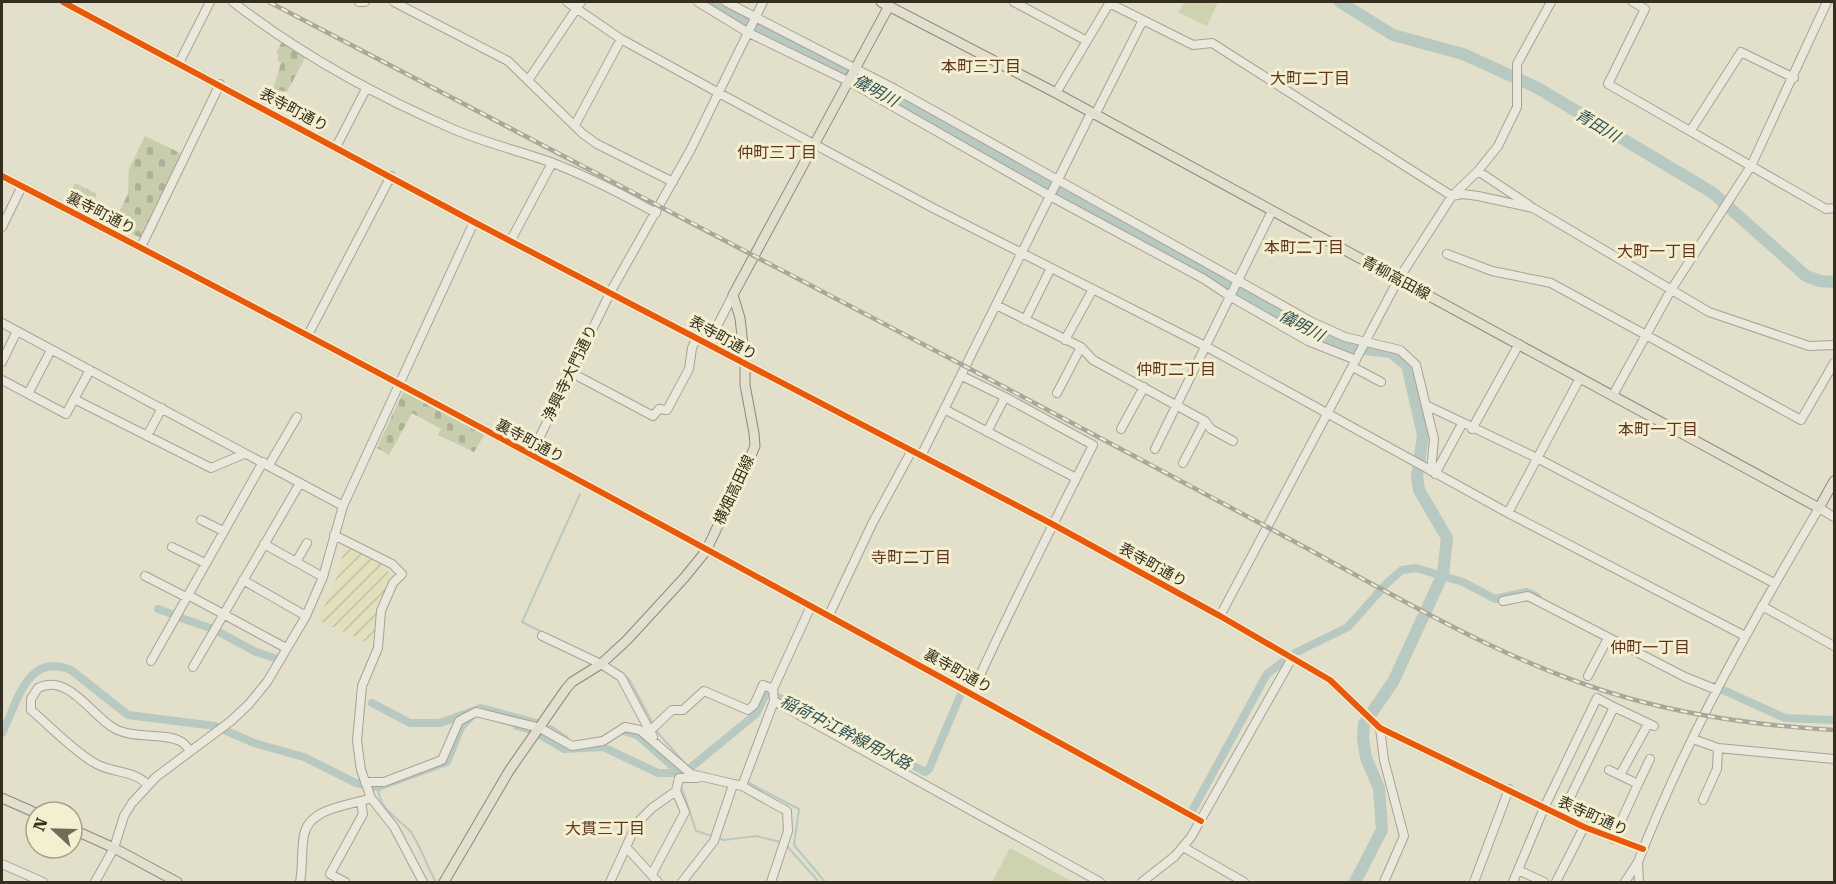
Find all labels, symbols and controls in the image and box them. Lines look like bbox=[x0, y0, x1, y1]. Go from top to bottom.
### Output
district label: 本町三丁目 bbox=[941, 57, 1021, 76]
district label: 大町二丁目 bbox=[1270, 69, 1350, 88]
water label: 儀明川 bbox=[850, 70, 903, 111]
street label: 表寺町通り bbox=[257, 84, 331, 136]
water label: 青田川 bbox=[1572, 105, 1625, 147]
district label: 仲町三丁目 bbox=[737, 143, 817, 162]
street label: 裏寺町通り bbox=[63, 188, 139, 238]
district label: 本町二丁目 bbox=[1264, 238, 1344, 257]
district label: 大町一丁目 bbox=[1617, 242, 1697, 261]
street label: 青柳高田線 bbox=[1359, 252, 1433, 304]
water label: 儀明川 bbox=[1276, 306, 1329, 346]
street label: 表寺町通り bbox=[686, 312, 760, 364]
street label: 浄興寺大門通り bbox=[539, 322, 601, 424]
district label: 仲町二丁目 bbox=[1136, 360, 1216, 379]
street label: 裏寺町通り bbox=[493, 415, 567, 467]
district label: 本町一丁目 bbox=[1618, 420, 1698, 439]
street label: 横畑高田線 bbox=[710, 452, 758, 528]
street label: 表寺町通り bbox=[1116, 539, 1190, 591]
district label: 寺町二丁目 bbox=[871, 548, 951, 567]
district label: 仲町一丁目 bbox=[1610, 638, 1690, 657]
street label: 裏寺町通り bbox=[921, 645, 995, 697]
water label: 稲荷中江幹線用水路 bbox=[777, 691, 916, 775]
street label: 表寺町通り bbox=[1555, 793, 1631, 839]
north arrow bbox=[24, 800, 84, 860]
text: N bbox=[29, 815, 52, 834]
district label: 大貫三丁目 bbox=[565, 819, 645, 838]

